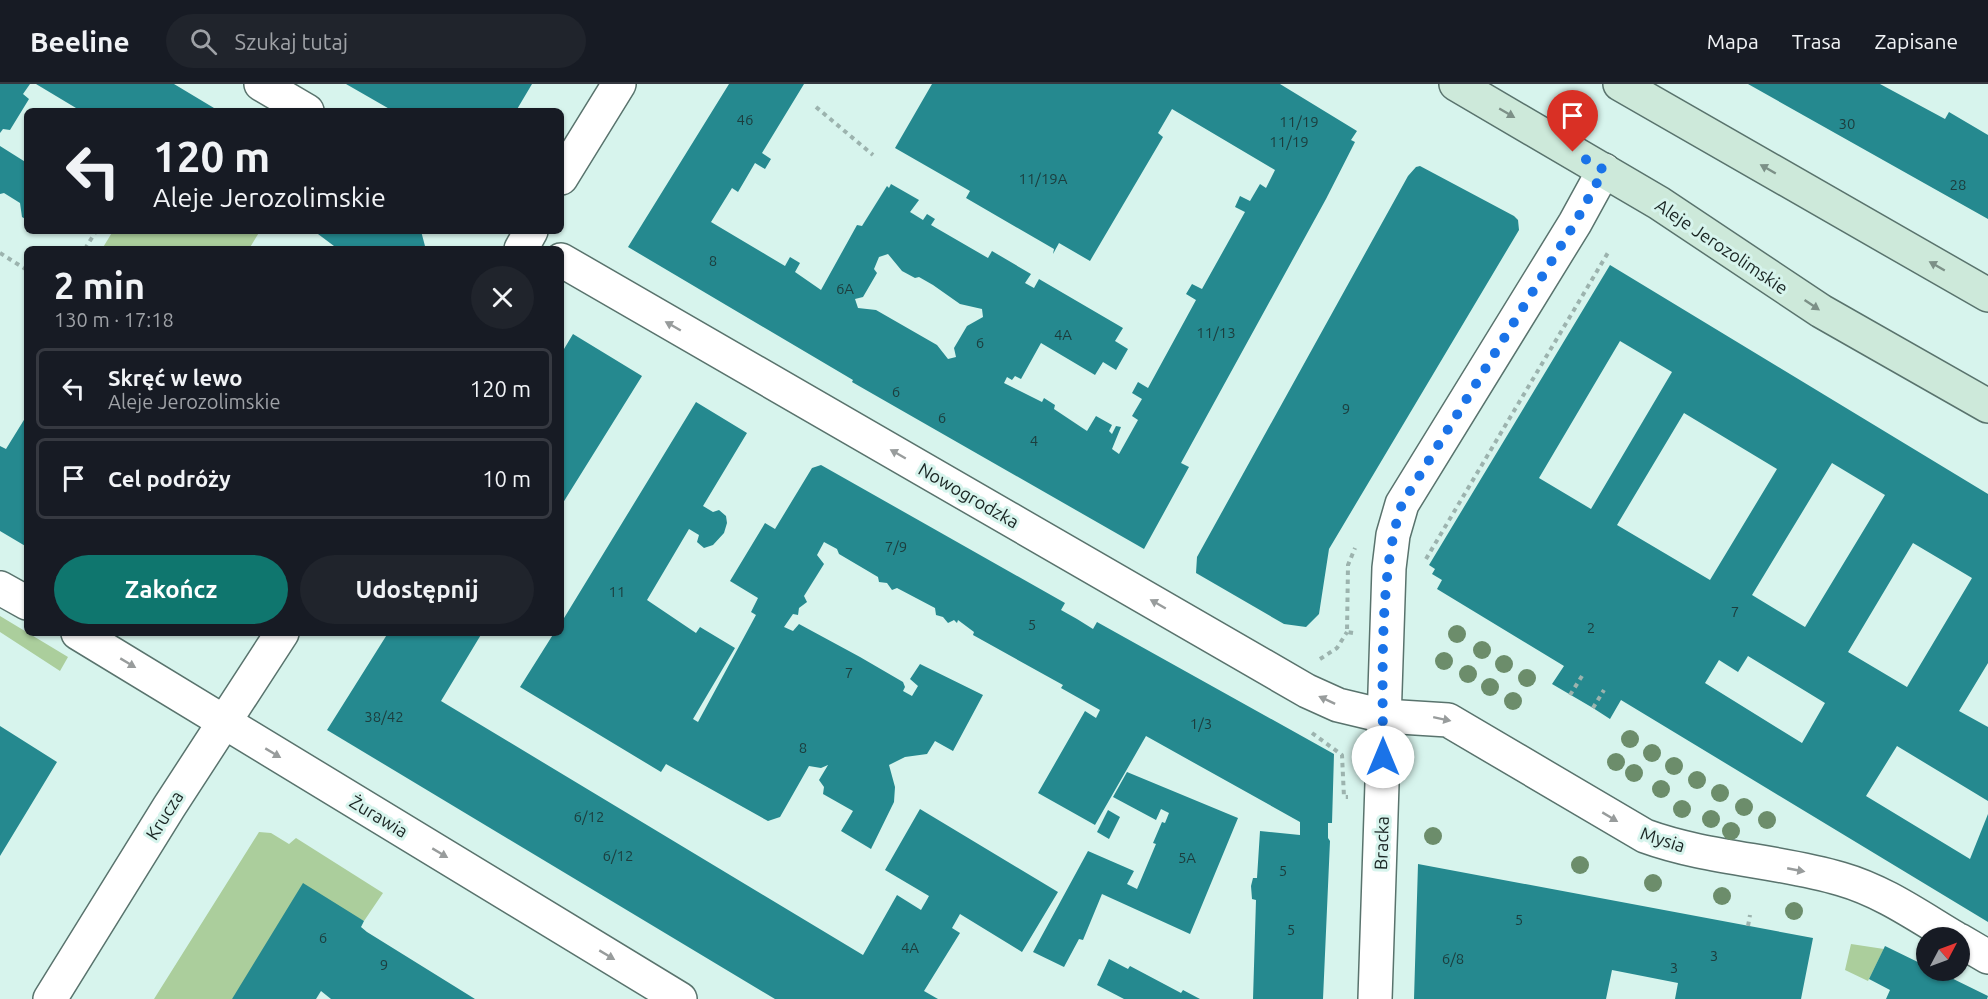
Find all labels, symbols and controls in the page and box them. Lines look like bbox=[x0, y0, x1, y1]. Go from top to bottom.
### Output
search box bbox=[166, 14, 586, 68]
icon: search bbox=[187, 25, 220, 58]
text: Beeline bbox=[30, 26, 130, 57]
text: Szukaj tutaj bbox=[235, 29, 348, 54]
text: Mapa bbox=[1707, 29, 1759, 53]
text: Trasa bbox=[1792, 29, 1841, 53]
text: Zapisane bbox=[1874, 29, 1958, 53]
pin bbox=[1547, 90, 1598, 152]
icon: arrive bbox=[1556, 99, 1589, 132]
one-way arrow bbox=[1499, 108, 1516, 118]
house number: 46 bbox=[737, 111, 753, 128]
house number: 11/19 bbox=[1279, 113, 1319, 130]
house number: 30 bbox=[1839, 115, 1855, 132]
icon: left bbox=[54, 132, 132, 210]
text: 120 m bbox=[153, 133, 270, 180]
house number: 11/19 bbox=[1269, 133, 1309, 150]
one-way arrow bbox=[1759, 164, 1776, 174]
house number: 11/19A bbox=[1018, 170, 1068, 187]
house number: 28 bbox=[1950, 176, 1966, 193]
text: Aleje Jerozolimskie bbox=[153, 182, 386, 212]
street label: Aleje Jerozolimskie bbox=[1652, 194, 1792, 298]
house number: 8 bbox=[709, 252, 717, 269]
one-way arrow bbox=[1928, 261, 1945, 271]
text: 2 min bbox=[54, 265, 145, 306]
button: close bbox=[471, 266, 534, 329]
house number: 6A bbox=[836, 280, 854, 297]
one-way arrow bbox=[1803, 299, 1819, 311]
text: 130 m · 17:18 bbox=[54, 308, 174, 331]
one-way arrow bbox=[665, 321, 681, 332]
house number: 11/13 bbox=[1196, 324, 1236, 341]
house number: 4A bbox=[1054, 326, 1072, 343]
house number: 6 bbox=[976, 334, 984, 351]
text: Skręć w lewo bbox=[108, 365, 242, 390]
icon: left bbox=[57, 372, 90, 405]
text: 120 m bbox=[470, 376, 531, 401]
house number: 6 bbox=[892, 383, 900, 400]
text: Aleje Jerozolimskie bbox=[108, 390, 280, 413]
house number: 9 bbox=[1342, 400, 1350, 417]
house number: 6 bbox=[938, 409, 946, 426]
house number: 4 bbox=[1030, 432, 1038, 449]
one-way arrow bbox=[889, 449, 906, 459]
street label: Nowogrodzka bbox=[915, 458, 1023, 532]
icon: arrive bbox=[57, 462, 90, 495]
text: Cel podróży bbox=[108, 466, 231, 491]
text: 10 m bbox=[482, 466, 531, 491]
house number: 7/9 bbox=[885, 538, 907, 555]
button: Zakończ bbox=[54, 555, 288, 624]
button: Udostępnij bbox=[300, 555, 534, 624]
house number: 11 bbox=[609, 583, 625, 600]
one-way arrow bbox=[1149, 600, 1166, 610]
house number: 7 bbox=[1731, 603, 1739, 620]
house number: 5 bbox=[1028, 616, 1036, 633]
house number: 2 bbox=[1587, 619, 1595, 636]
one-way arrow bbox=[120, 657, 136, 668]
house number: 7 bbox=[845, 664, 853, 681]
one-way arrow bbox=[1319, 696, 1336, 705]
house number: 38/42 bbox=[364, 708, 404, 725]
house number: 1/3 bbox=[1190, 715, 1212, 732]
one-way arrow bbox=[1433, 715, 1452, 724]
position arrow bbox=[1351, 725, 1415, 789]
house number: 8 bbox=[799, 739, 807, 756]
one-way arrow bbox=[265, 747, 281, 758]
street label: Krucza bbox=[141, 787, 187, 843]
street label: Żurawia bbox=[346, 791, 412, 841]
house number: 6/12 bbox=[574, 808, 604, 825]
one-way arrow bbox=[1602, 811, 1618, 822]
street label: Bracka bbox=[1370, 816, 1392, 870]
street label: Mysia bbox=[1638, 822, 1688, 856]
house number: 6/12 bbox=[603, 847, 633, 864]
one-way arrow bbox=[432, 848, 448, 859]
house number: 5A bbox=[1178, 849, 1196, 866]
house number: 5 bbox=[1279, 862, 1287, 879]
one-way arrow bbox=[1787, 866, 1806, 875]
house number: 5 bbox=[1515, 911, 1523, 928]
house number: 5 bbox=[1287, 921, 1295, 938]
north arrow bbox=[1916, 927, 1970, 981]
map controls bbox=[1916, 927, 1970, 981]
house number: 6 bbox=[319, 929, 327, 946]
house number: 4A bbox=[901, 939, 919, 956]
house number: 3 bbox=[1710, 947, 1718, 964]
one-way arrow bbox=[599, 949, 615, 960]
house number: 6/8 bbox=[1442, 950, 1464, 967]
house number: 9 bbox=[380, 956, 388, 973]
house number: 3 bbox=[1670, 959, 1678, 976]

